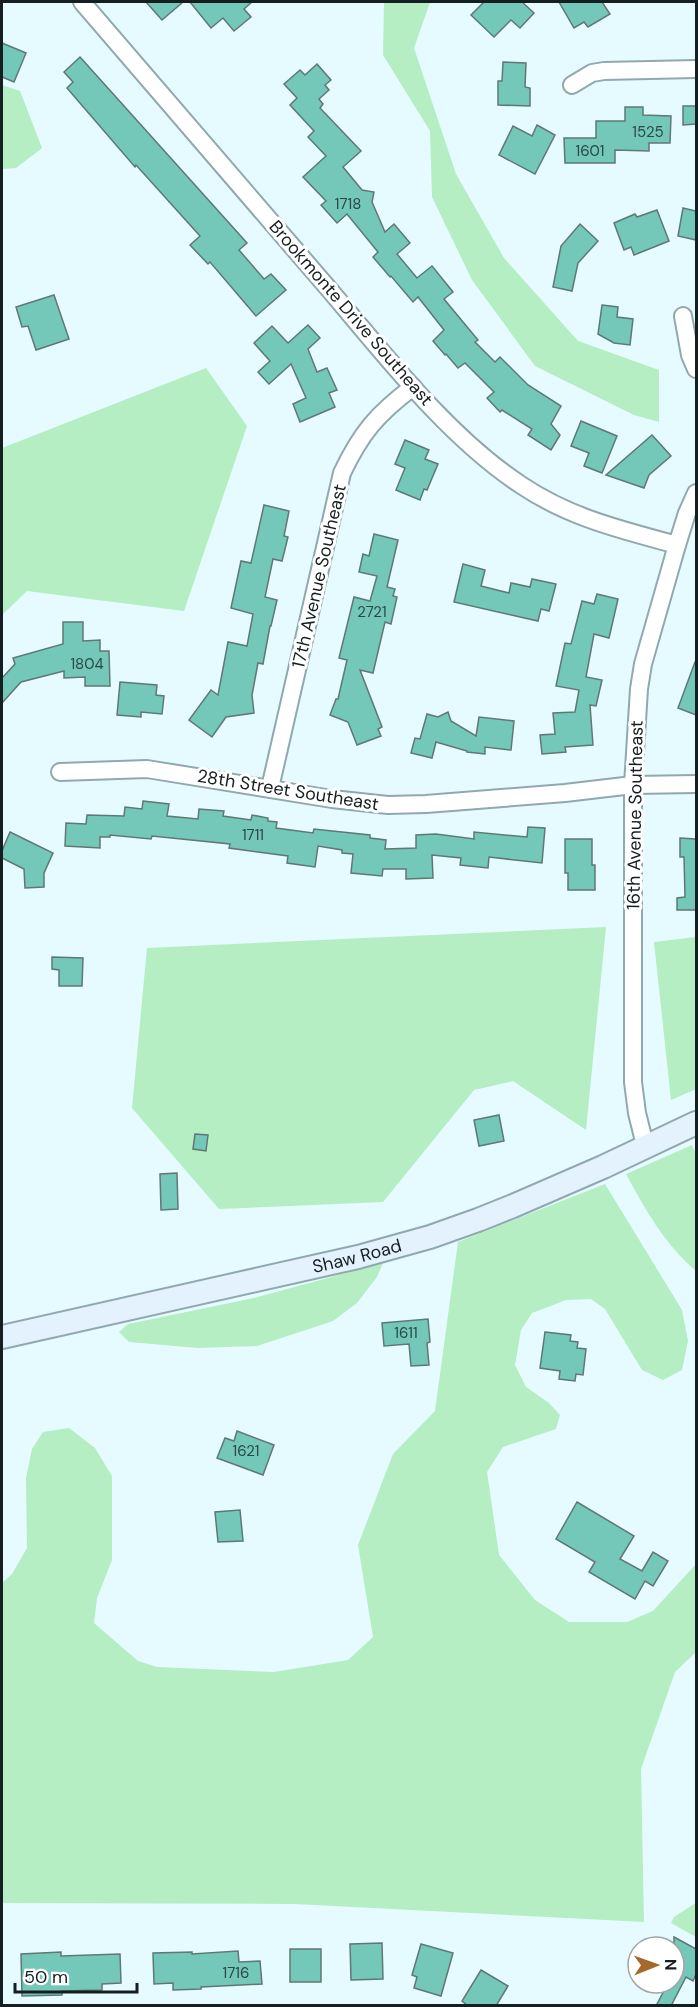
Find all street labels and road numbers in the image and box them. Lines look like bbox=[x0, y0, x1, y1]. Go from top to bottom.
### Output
street label: Brookmonte Drive Southeast bbox=[264, 215, 438, 411]
street label: 17th Avenue Southeast bbox=[286, 482, 352, 670]
street label: 16th Avenue Southeast bbox=[621, 720, 649, 910]
street label: 28th Street Southeast bbox=[195, 764, 381, 816]
street label: Shaw Road bbox=[310, 1234, 404, 1279]

